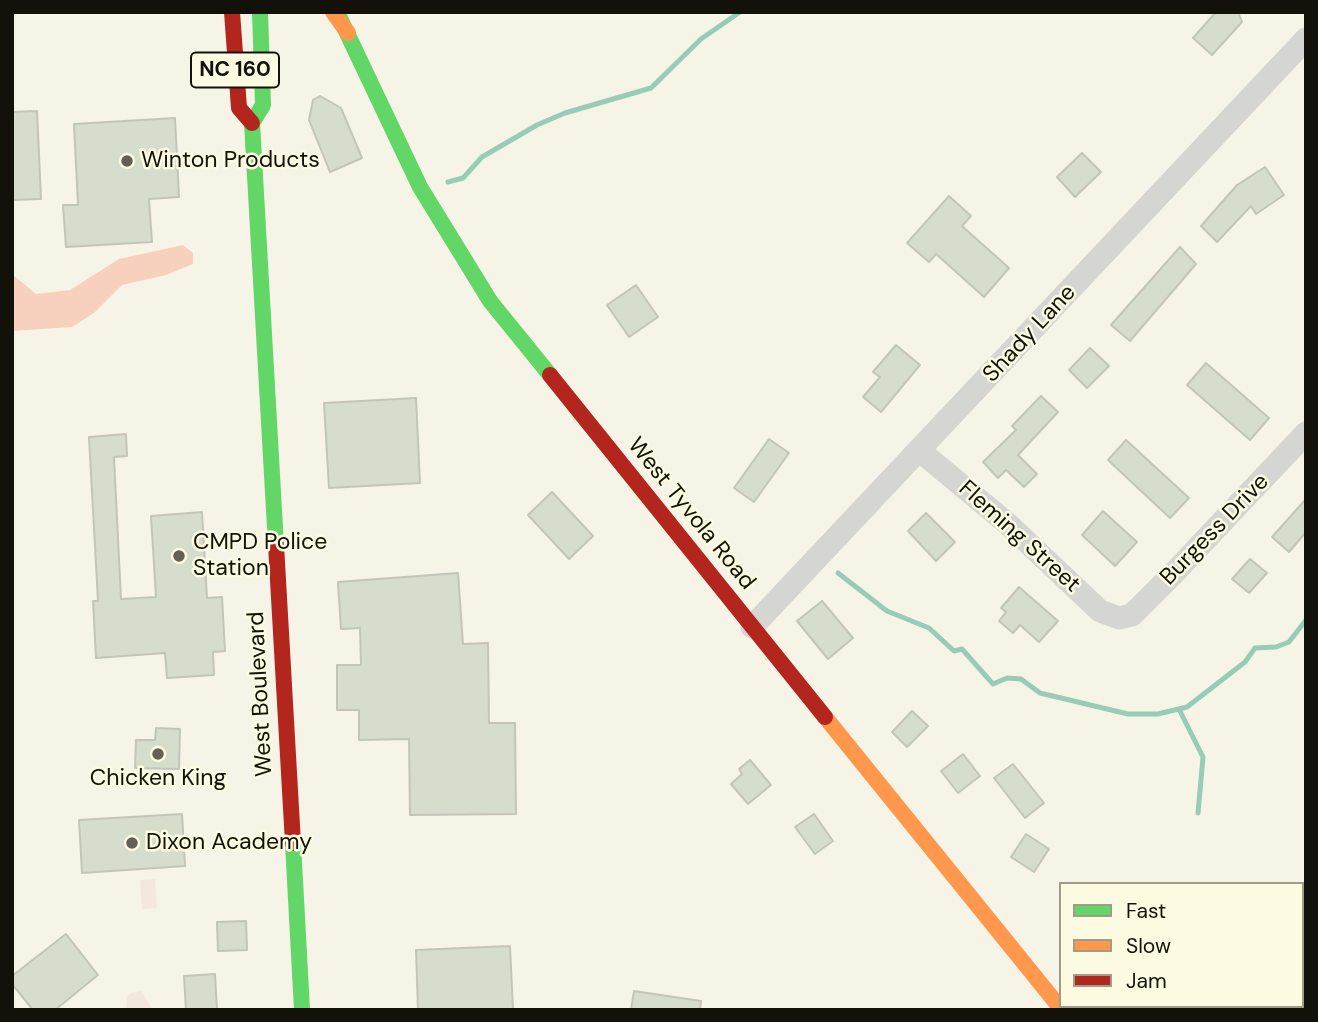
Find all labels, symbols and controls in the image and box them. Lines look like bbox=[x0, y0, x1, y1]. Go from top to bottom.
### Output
road number: NC 160 bbox=[191, 52, 279, 88]
place label: Winton Products bbox=[141, 147, 320, 175]
marker: Winton Products bbox=[119, 153, 135, 169]
street label: Shady Lane bbox=[978, 279, 1082, 389]
street label: West Tyvola Road bbox=[621, 433, 761, 595]
street label: Burgess Drive bbox=[1155, 468, 1275, 592]
street label: Fleming Street bbox=[953, 475, 1085, 599]
place label: CMPD Police Station bbox=[193, 529, 327, 583]
marker: CMPD Police Station bbox=[171, 548, 187, 564]
street label: West Boulevard bbox=[243, 611, 279, 777]
marker: Chicken King bbox=[150, 746, 166, 762]
place label: Chicken King bbox=[90, 765, 226, 793]
place label: Dixon Academy bbox=[146, 829, 312, 857]
marker: Dixon Academy bbox=[124, 835, 140, 851]
legend bbox=[1059, 882, 1304, 1008]
text: Fast bbox=[1126, 897, 1166, 925]
text: Slow bbox=[1126, 932, 1171, 960]
text: Jam bbox=[1126, 967, 1167, 995]

